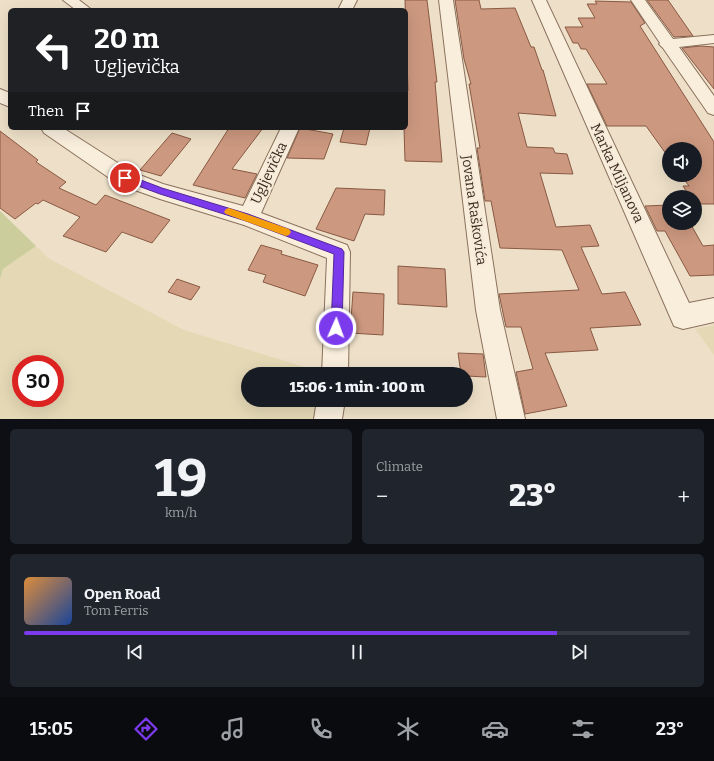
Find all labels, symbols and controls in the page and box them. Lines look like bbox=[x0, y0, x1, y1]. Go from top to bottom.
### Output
text: 20 m bbox=[94, 22, 159, 55]
icon: left bbox=[28, 24, 80, 76]
text: Ugljevička bbox=[94, 56, 180, 78]
icon: arrive bbox=[72, 100, 94, 122]
text: Then bbox=[28, 102, 64, 120]
street label: Marka Miljanova bbox=[587, 121, 648, 226]
street label: Ugljevička bbox=[247, 139, 291, 207]
map controls bbox=[662, 142, 702, 230]
button: sound bbox=[662, 142, 702, 182]
street label: Jovana Raškovića bbox=[458, 153, 490, 267]
pin bbox=[108, 161, 142, 195]
icon: arrive bbox=[114, 167, 136, 189]
button: layers bbox=[662, 190, 702, 230]
position arrow bbox=[315, 307, 357, 349]
speed limit sign: 30 bbox=[12, 355, 64, 407]
text: 15:06 · 1 min · 100 m bbox=[289, 378, 425, 396]
text: 19 bbox=[154, 447, 208, 510]
text: Climate bbox=[376, 459, 423, 474]
text: 23° bbox=[509, 478, 557, 514]
text: − bbox=[376, 483, 388, 510]
text: + bbox=[677, 483, 690, 510]
text: km/h bbox=[165, 505, 197, 520]
text: Open Road bbox=[84, 585, 160, 603]
text: Tom Ferris bbox=[84, 603, 148, 618]
icon: previous bbox=[124, 641, 146, 663]
icon: pause bbox=[346, 641, 368, 663]
icon: next bbox=[568, 641, 590, 663]
icon: directions bbox=[132, 715, 160, 743]
icon: music bbox=[219, 715, 247, 743]
icon: phone bbox=[307, 715, 335, 743]
icon: climate bbox=[394, 715, 422, 743]
icon: car bbox=[481, 715, 509, 743]
icon: filters bbox=[569, 715, 597, 743]
text: 15:05 bbox=[30, 718, 73, 740]
text: 23° bbox=[656, 718, 684, 740]

